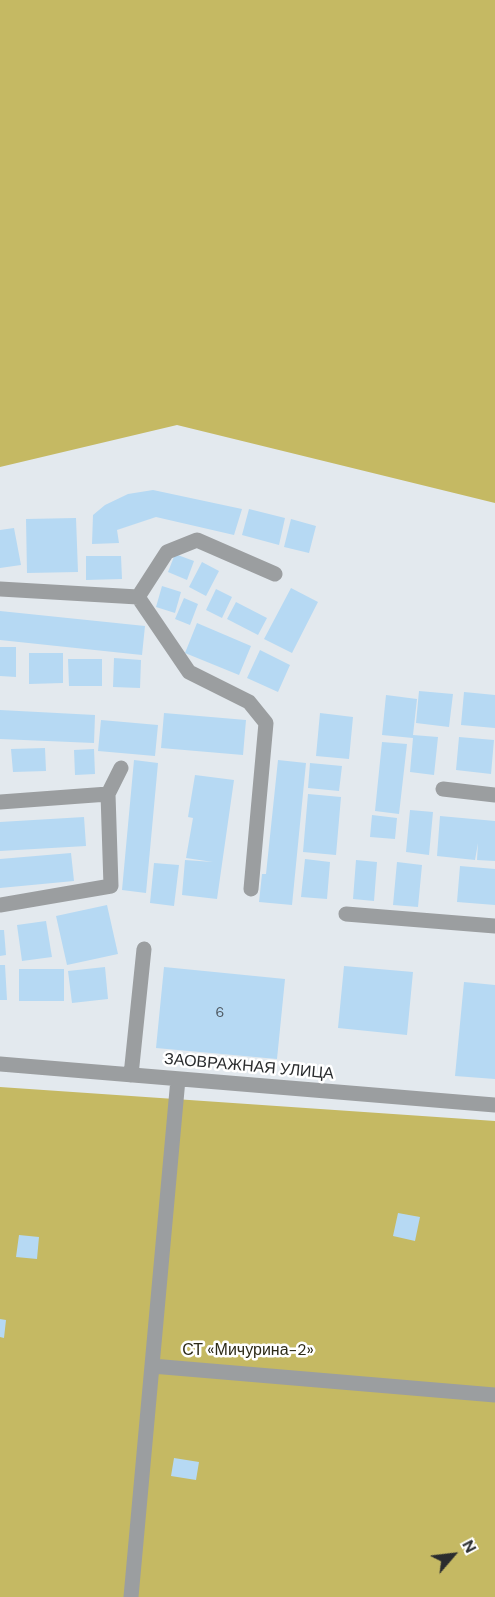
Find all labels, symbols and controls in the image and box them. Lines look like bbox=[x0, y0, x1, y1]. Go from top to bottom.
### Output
house number: 6 bbox=[216, 1005, 224, 1021]
street label: ЗАОВРАЖНАЯ УЛИЦА bbox=[163, 1050, 335, 1084]
park label: СТ «Мичурина-2» bbox=[182, 1341, 314, 1361]
north arrow bbox=[423, 1525, 483, 1585]
text: N bbox=[457, 1536, 481, 1556]

